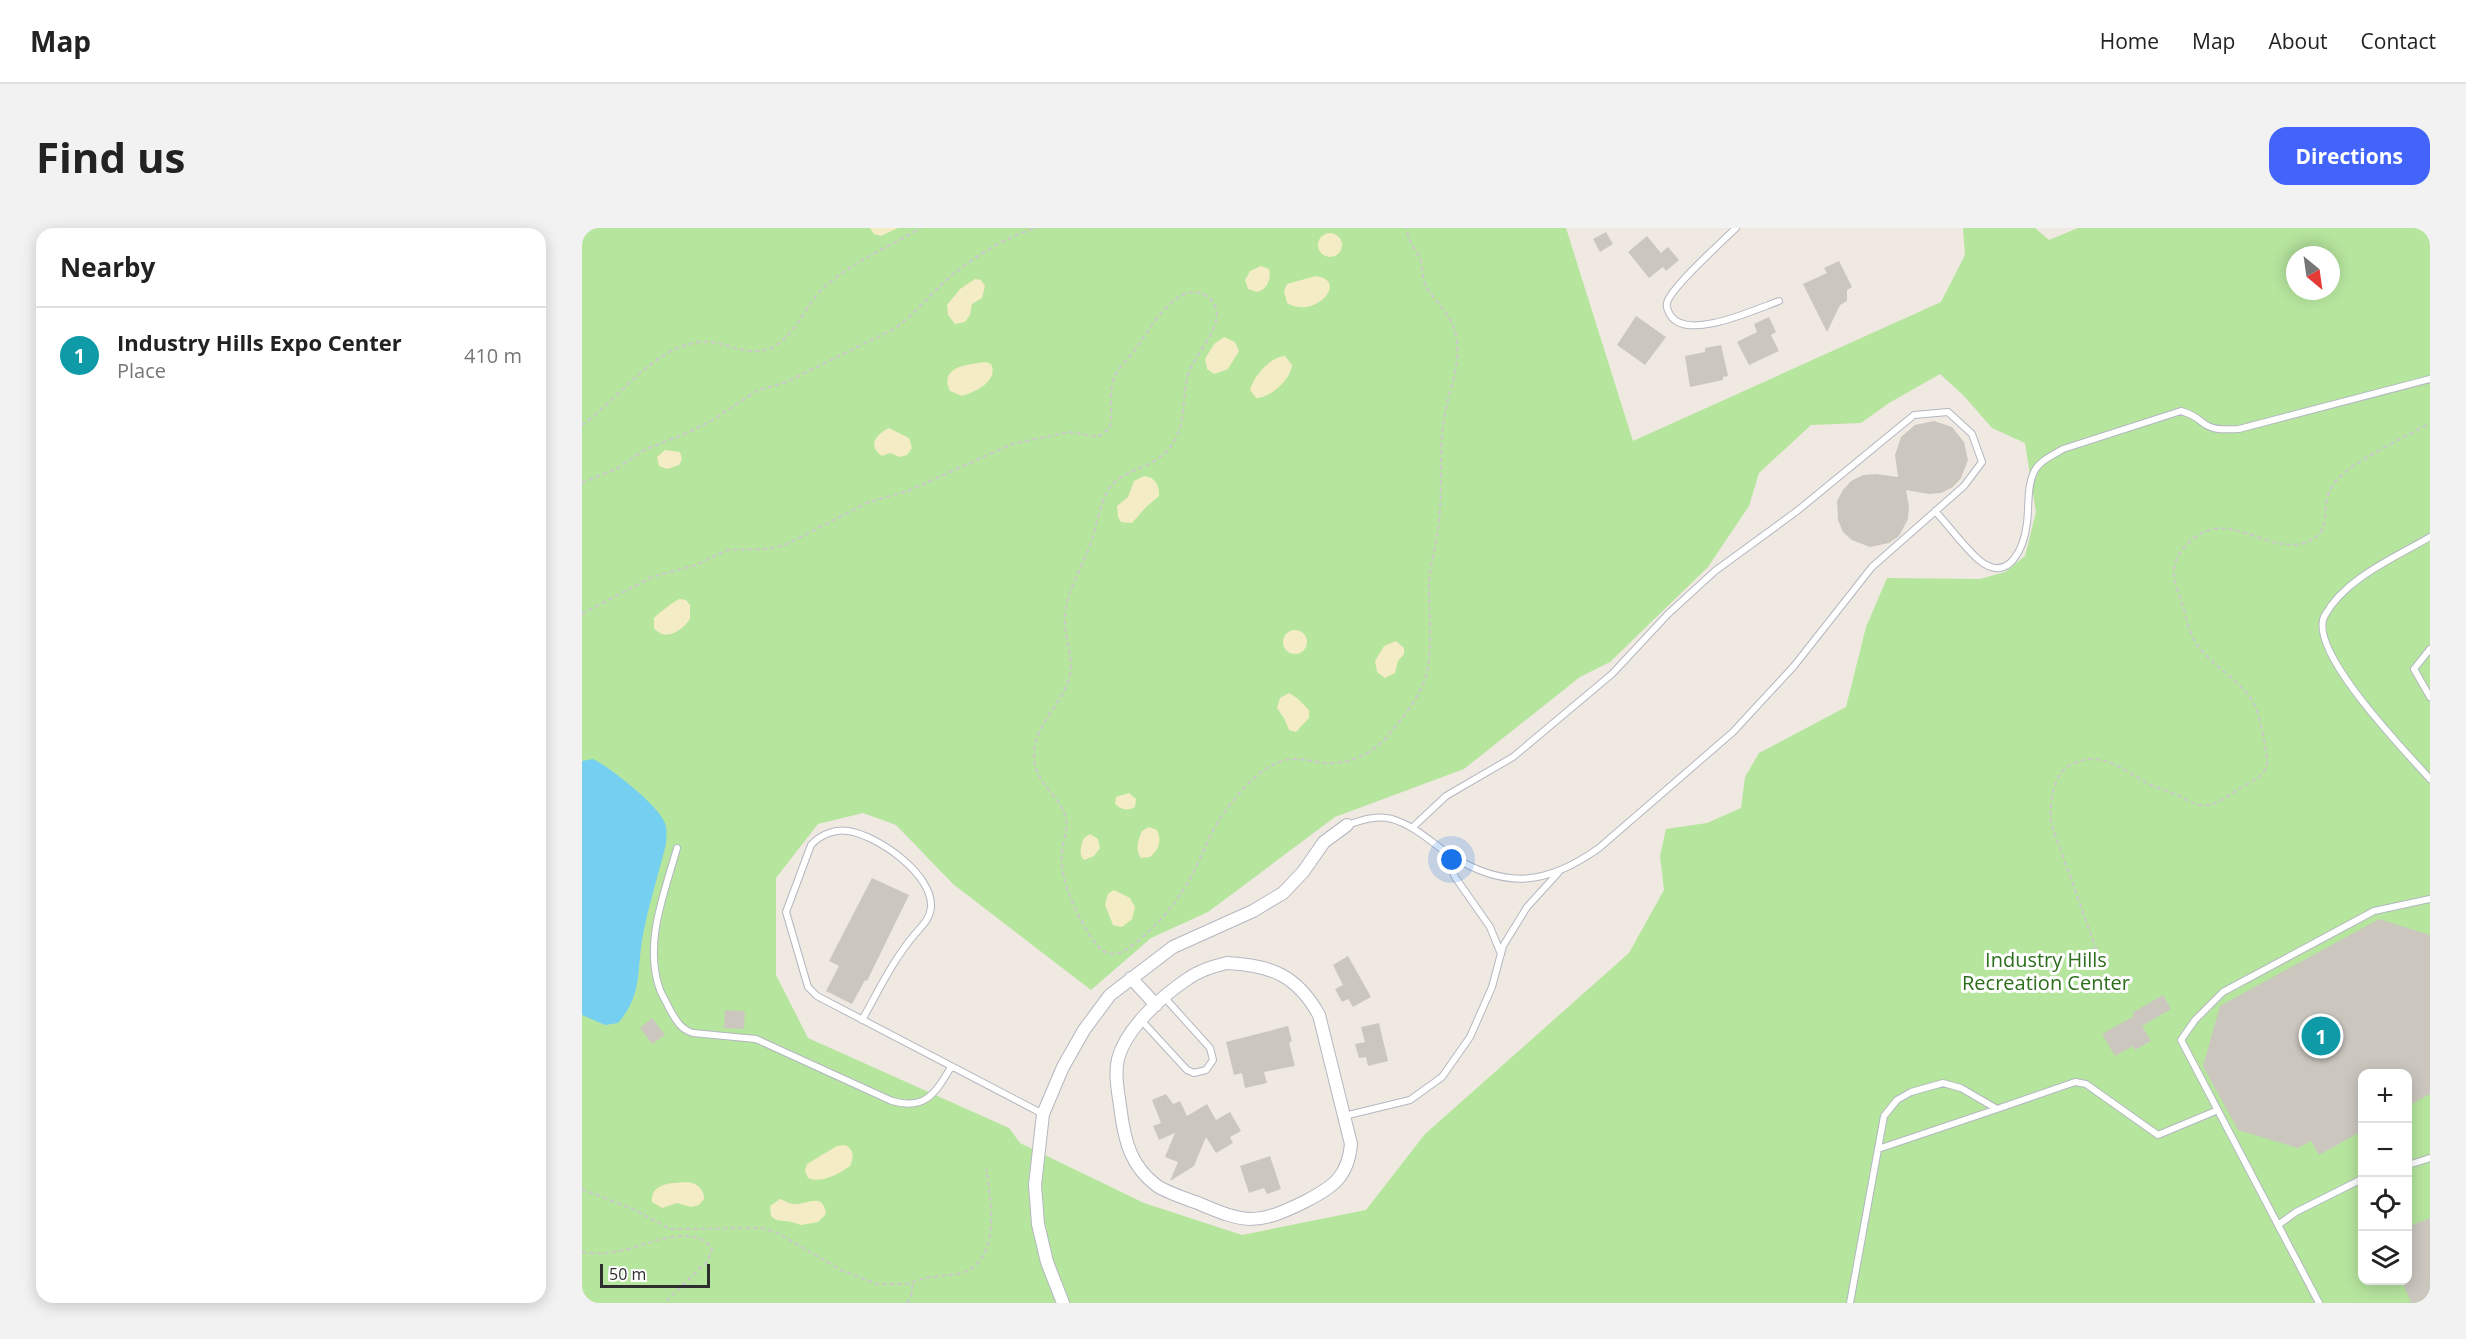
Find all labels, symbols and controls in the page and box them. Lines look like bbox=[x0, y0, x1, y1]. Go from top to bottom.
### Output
text: Map bbox=[30, 22, 91, 60]
text: Home bbox=[2100, 27, 2159, 55]
text: Map bbox=[2192, 27, 2235, 55]
text: About bbox=[2268, 27, 2328, 55]
text: Contact bbox=[2361, 27, 2436, 55]
button: Directions bbox=[2269, 127, 2430, 185]
text: Find us bbox=[36, 128, 185, 185]
north arrow bbox=[2286, 246, 2340, 300]
text: Nearby bbox=[60, 249, 155, 285]
text: Industry Hills Expo Center bbox=[117, 327, 402, 357]
text: 1 bbox=[74, 342, 85, 369]
text: 410 m bbox=[464, 342, 522, 369]
text: Place bbox=[117, 357, 166, 384]
your location bbox=[1437, 845, 1466, 874]
park label: Industry Hills Recreation Center bbox=[1962, 946, 2130, 996]
pin: 1 bbox=[2302, 1014, 2340, 1058]
map controls bbox=[2358, 1069, 2412, 1285]
button: + bbox=[2358, 1069, 2412, 1123]
button: − bbox=[2358, 1123, 2412, 1177]
button: locate bbox=[2358, 1177, 2412, 1231]
button: layers bbox=[2358, 1231, 2412, 1285]
scale bar bbox=[600, 1261, 710, 1288]
text: 50 m bbox=[609, 1263, 646, 1285]

